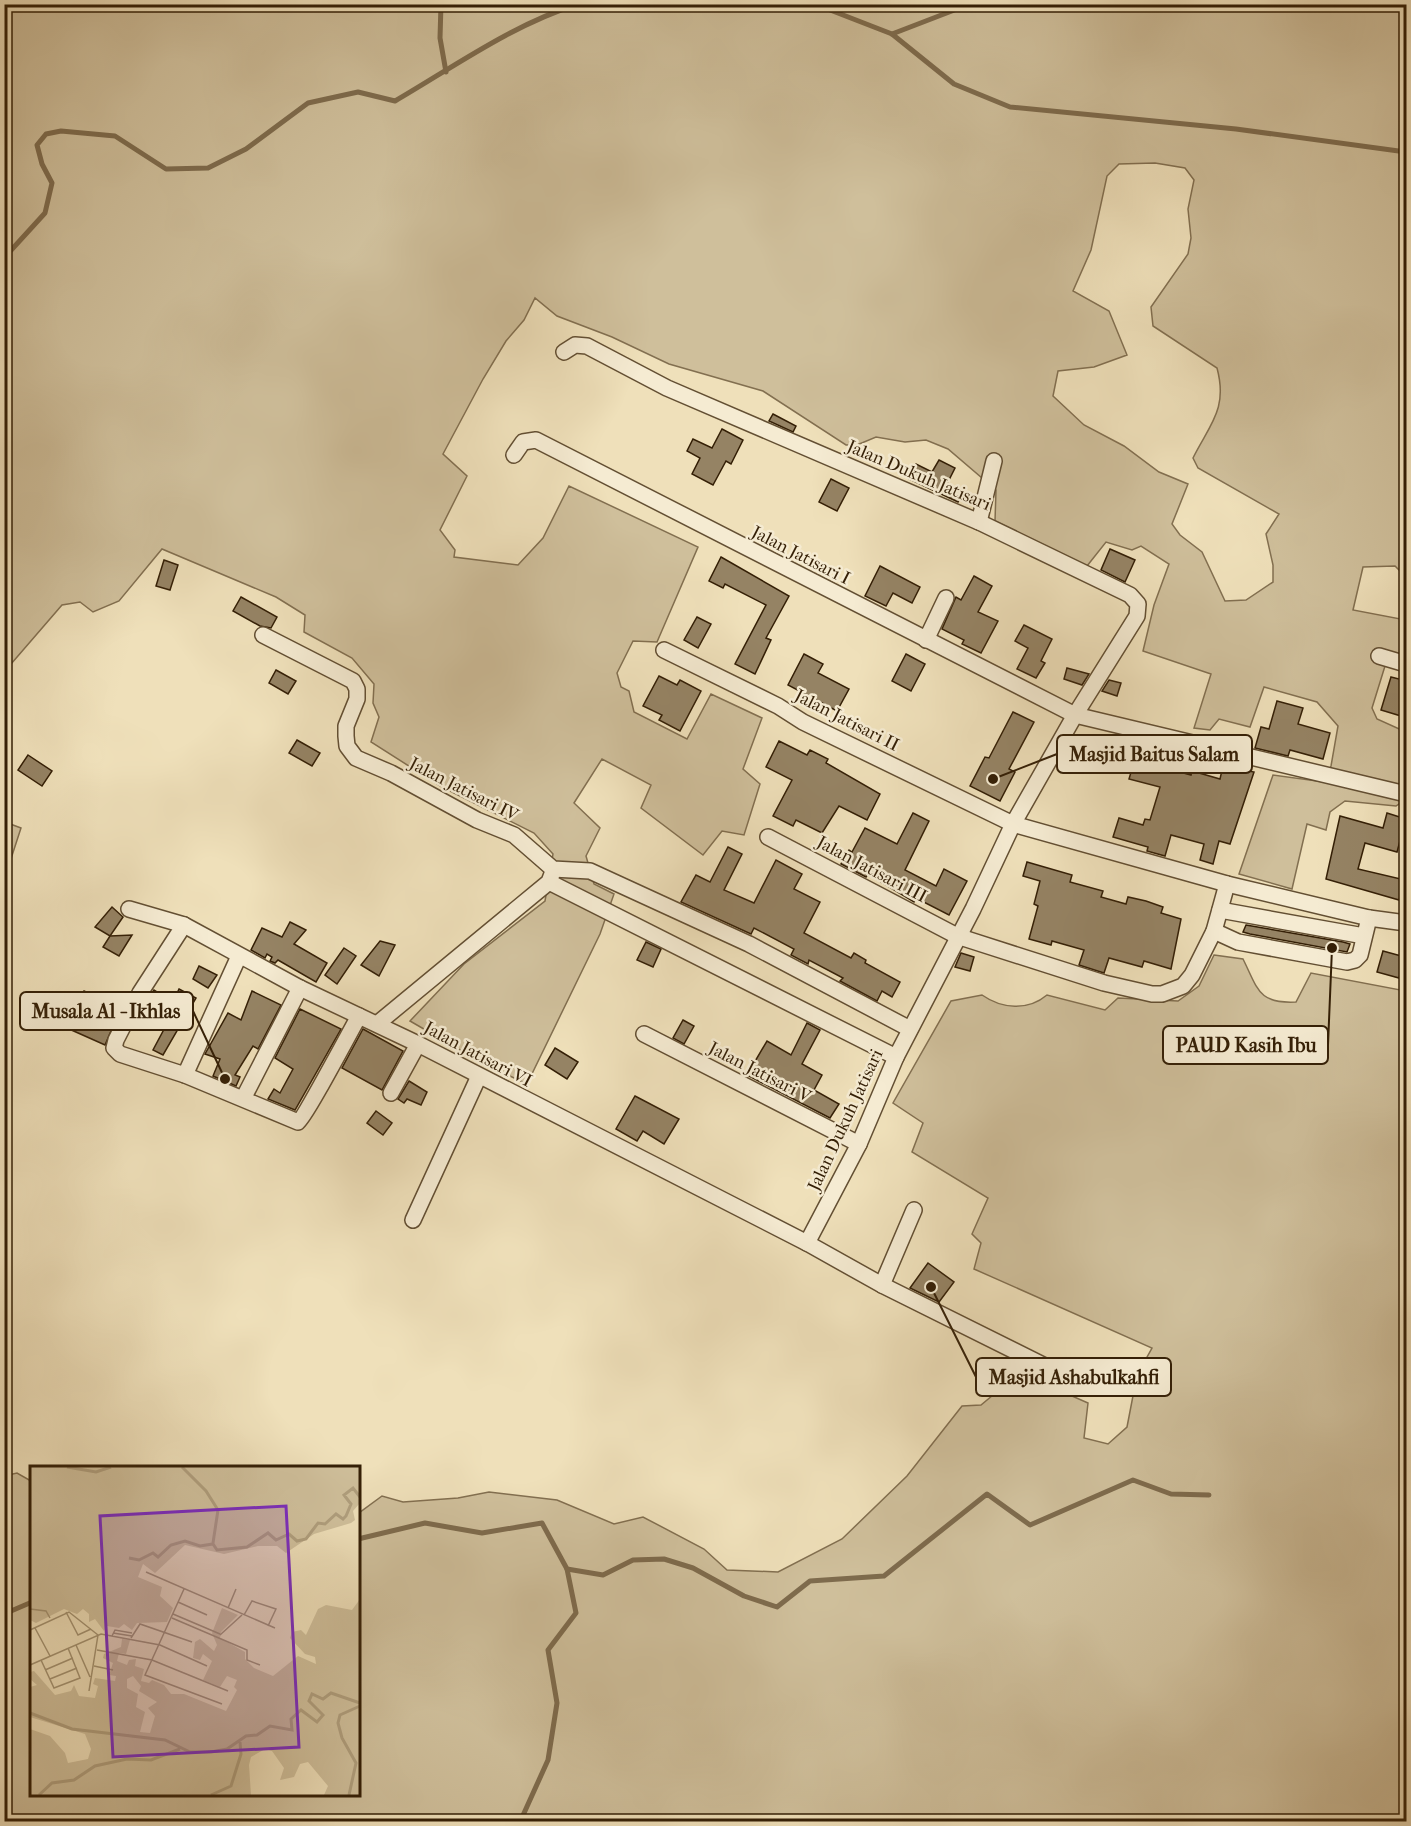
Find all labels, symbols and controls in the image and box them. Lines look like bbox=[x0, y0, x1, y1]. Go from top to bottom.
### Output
street label: Jalan Dukuh Jatisari bbox=[842, 435, 994, 515]
street label: Jalan Jatisari I bbox=[746, 521, 853, 589]
street label: Jalan Jatisari II bbox=[789, 684, 903, 756]
callout: Masjid Baitus Salam bbox=[1057, 735, 1252, 773]
text: Masjid Baitus Salam bbox=[1068, 743, 1239, 766]
street label: Jalan Jatisari IV bbox=[404, 752, 523, 826]
street label: Jalan Jatisari III bbox=[811, 831, 930, 907]
callout: Musala Al - Ikhlas bbox=[20, 992, 193, 1030]
text: Musala Al - Ikhlas bbox=[31, 1000, 181, 1023]
street label: Jalan Jatisari VI bbox=[418, 1016, 535, 1092]
callout: PAUD Kasih Ibu bbox=[1163, 1026, 1328, 1064]
text: PAUD Kasih Ibu bbox=[1175, 1034, 1317, 1057]
street label: Jalan Jatisari V bbox=[703, 1037, 816, 1108]
street label: Jalan Dukuh Jatisari bbox=[803, 1045, 888, 1196]
callout: Masjid Ashabulkahfi bbox=[976, 1358, 1171, 1396]
text: Masjid Ashabulkahfi bbox=[988, 1366, 1160, 1389]
inset map bbox=[30, 1466, 360, 1796]

